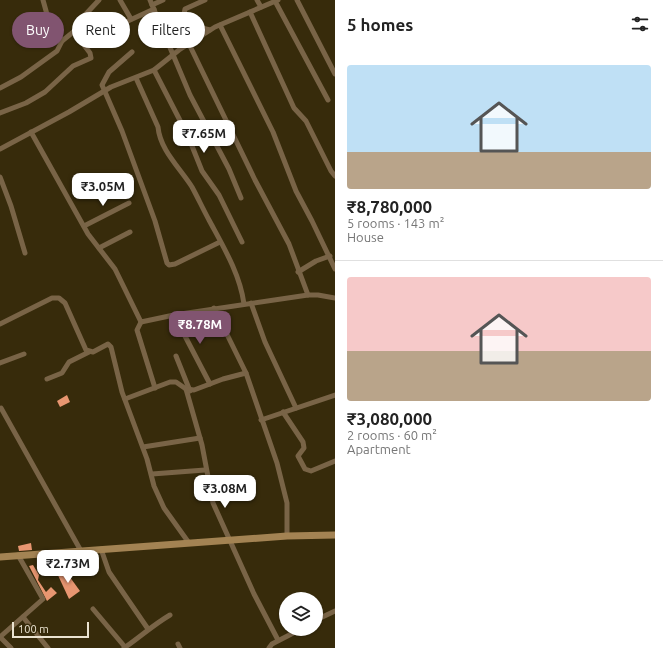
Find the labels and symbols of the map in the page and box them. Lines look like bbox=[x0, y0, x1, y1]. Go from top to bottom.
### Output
pin: ₹7.65M bbox=[171, 120, 237, 154]
pin: ₹3.05M bbox=[70, 173, 136, 207]
pin: ₹8.78M bbox=[167, 311, 233, 345]
pin: ₹3.08M bbox=[192, 475, 258, 509]
pin: ₹2.73M bbox=[35, 550, 101, 584]
scale bar bbox=[12, 620, 89, 639]

